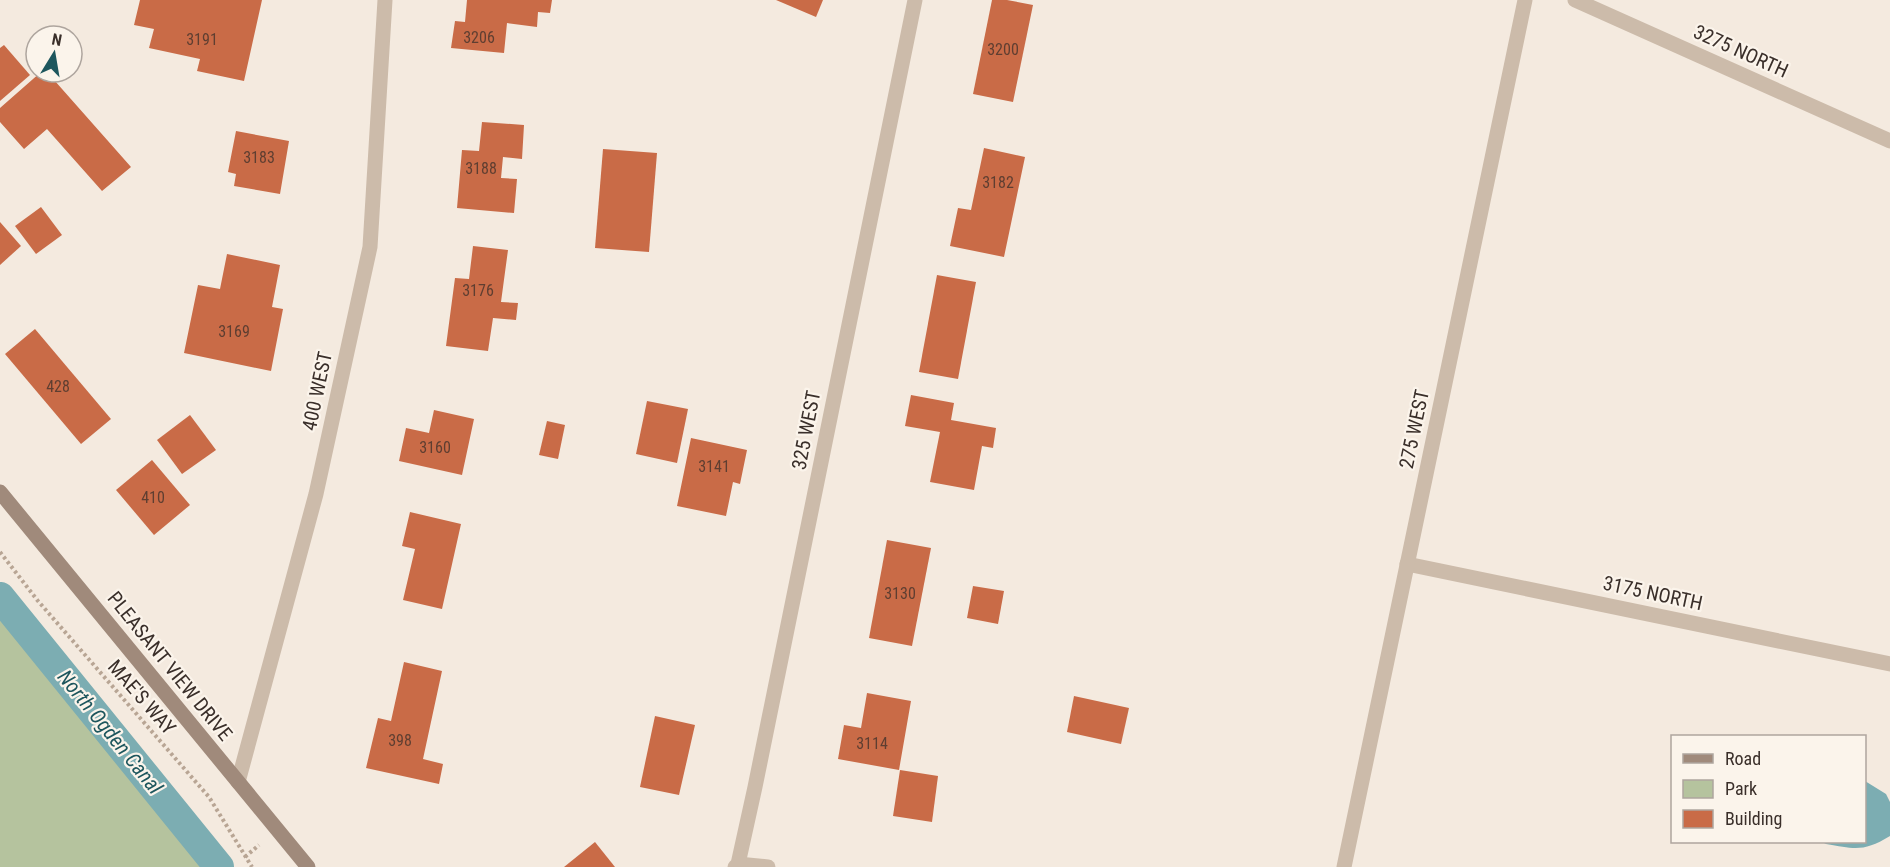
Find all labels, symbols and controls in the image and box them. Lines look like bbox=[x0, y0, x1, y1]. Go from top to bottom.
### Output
street label: 3275 NORTH bbox=[1690, 19, 1792, 83]
north arrow bbox=[24, 24, 84, 84]
house number: 3206 bbox=[463, 28, 495, 47]
text: N bbox=[50, 30, 63, 50]
house number: 3191 bbox=[186, 30, 218, 49]
house number: 3200 bbox=[987, 40, 1019, 59]
house number: 3183 bbox=[243, 148, 275, 167]
house number: 3188 bbox=[465, 159, 497, 178]
house number: 3182 bbox=[982, 173, 1014, 192]
house number: 3176 bbox=[462, 281, 494, 300]
house number: 3169 bbox=[218, 322, 250, 341]
street label: 400 WEST bbox=[297, 349, 337, 433]
house number: 428 bbox=[46, 377, 70, 396]
street label: 275 WEST bbox=[1394, 387, 1434, 471]
street label: 325 WEST bbox=[787, 388, 825, 472]
house number: 3160 bbox=[419, 438, 451, 457]
house number: 3141 bbox=[698, 457, 730, 476]
house number: 410 bbox=[141, 488, 165, 507]
street label: 3175 NORTH bbox=[1601, 571, 1705, 615]
house number: 3130 bbox=[884, 584, 916, 603]
street label: PLEASANT VIEW DRIVE bbox=[103, 587, 238, 745]
street label: MAE'S WAY bbox=[103, 655, 181, 740]
water label: North Ogden Canal bbox=[53, 665, 167, 799]
house number: 398 bbox=[388, 731, 412, 750]
house number: 3114 bbox=[856, 734, 888, 753]
legend bbox=[1671, 735, 1866, 843]
text: Road bbox=[1725, 748, 1761, 769]
text: Park bbox=[1725, 778, 1757, 799]
text: Building bbox=[1725, 808, 1782, 829]

